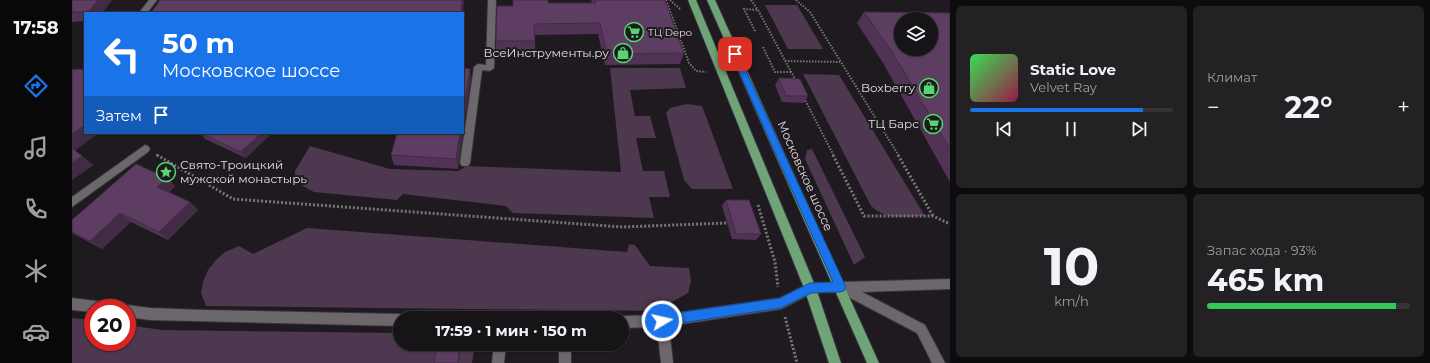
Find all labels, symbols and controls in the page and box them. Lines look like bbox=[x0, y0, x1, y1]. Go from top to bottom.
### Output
map controls bbox=[894, 12, 938, 56]
button: layers bbox=[894, 12, 938, 56]
text: 17:58 bbox=[13, 17, 59, 39]
supermarket icon: ТЦ Depo bbox=[623, 21, 645, 43]
text: 50 m bbox=[162, 26, 235, 60]
place label: ТЦ Depo bbox=[648, 26, 692, 39]
icon: left bbox=[96, 28, 148, 80]
pin bbox=[718, 37, 752, 71]
shop icon: ВсеИнструменты.ру bbox=[612, 42, 634, 64]
icon: arrive bbox=[724, 43, 746, 65]
place label: ВсеИнструменты.ру bbox=[484, 45, 609, 60]
text: Московское шоссе bbox=[162, 60, 340, 82]
text: Static Love bbox=[1030, 60, 1116, 79]
text: Климат bbox=[1207, 69, 1257, 85]
icon: directions bbox=[22, 72, 50, 100]
shop icon: Boxberry bbox=[918, 77, 940, 99]
text: Velvet Ray bbox=[1030, 79, 1097, 95]
place label: Boxberry bbox=[861, 80, 915, 95]
text: 22° bbox=[1285, 89, 1332, 126]
text: − bbox=[1207, 94, 1220, 121]
text: + bbox=[1397, 94, 1410, 121]
icon: arrive bbox=[150, 104, 172, 126]
text: Затем bbox=[96, 106, 142, 125]
supermarket icon: ТЦ Барс bbox=[922, 113, 944, 135]
place label: ТЦ Барс bbox=[868, 116, 919, 131]
street label: Московское шоссе bbox=[774, 118, 836, 233]
icon: previous bbox=[993, 118, 1015, 140]
icon: pause bbox=[1060, 118, 1082, 140]
icon: next bbox=[1128, 118, 1150, 140]
icon: music bbox=[22, 134, 50, 162]
place label: Свято-Троицкий мужской монастырь bbox=[180, 157, 307, 186]
place icon: Свято-Троицкий мужской монастырь bbox=[155, 161, 177, 183]
icon: phone bbox=[22, 195, 50, 223]
text: 10 bbox=[1044, 235, 1099, 298]
text: Запас хода · 93% bbox=[1207, 242, 1316, 258]
icon: climate bbox=[22, 257, 50, 285]
text: 465 km bbox=[1207, 262, 1324, 299]
text: km/h bbox=[1054, 293, 1089, 309]
speed limit sign: 20 bbox=[84, 299, 136, 351]
position arrow bbox=[641, 300, 683, 342]
icon: car bbox=[22, 318, 50, 346]
text: 17:59 · 1 мин · 150 m bbox=[435, 321, 587, 340]

